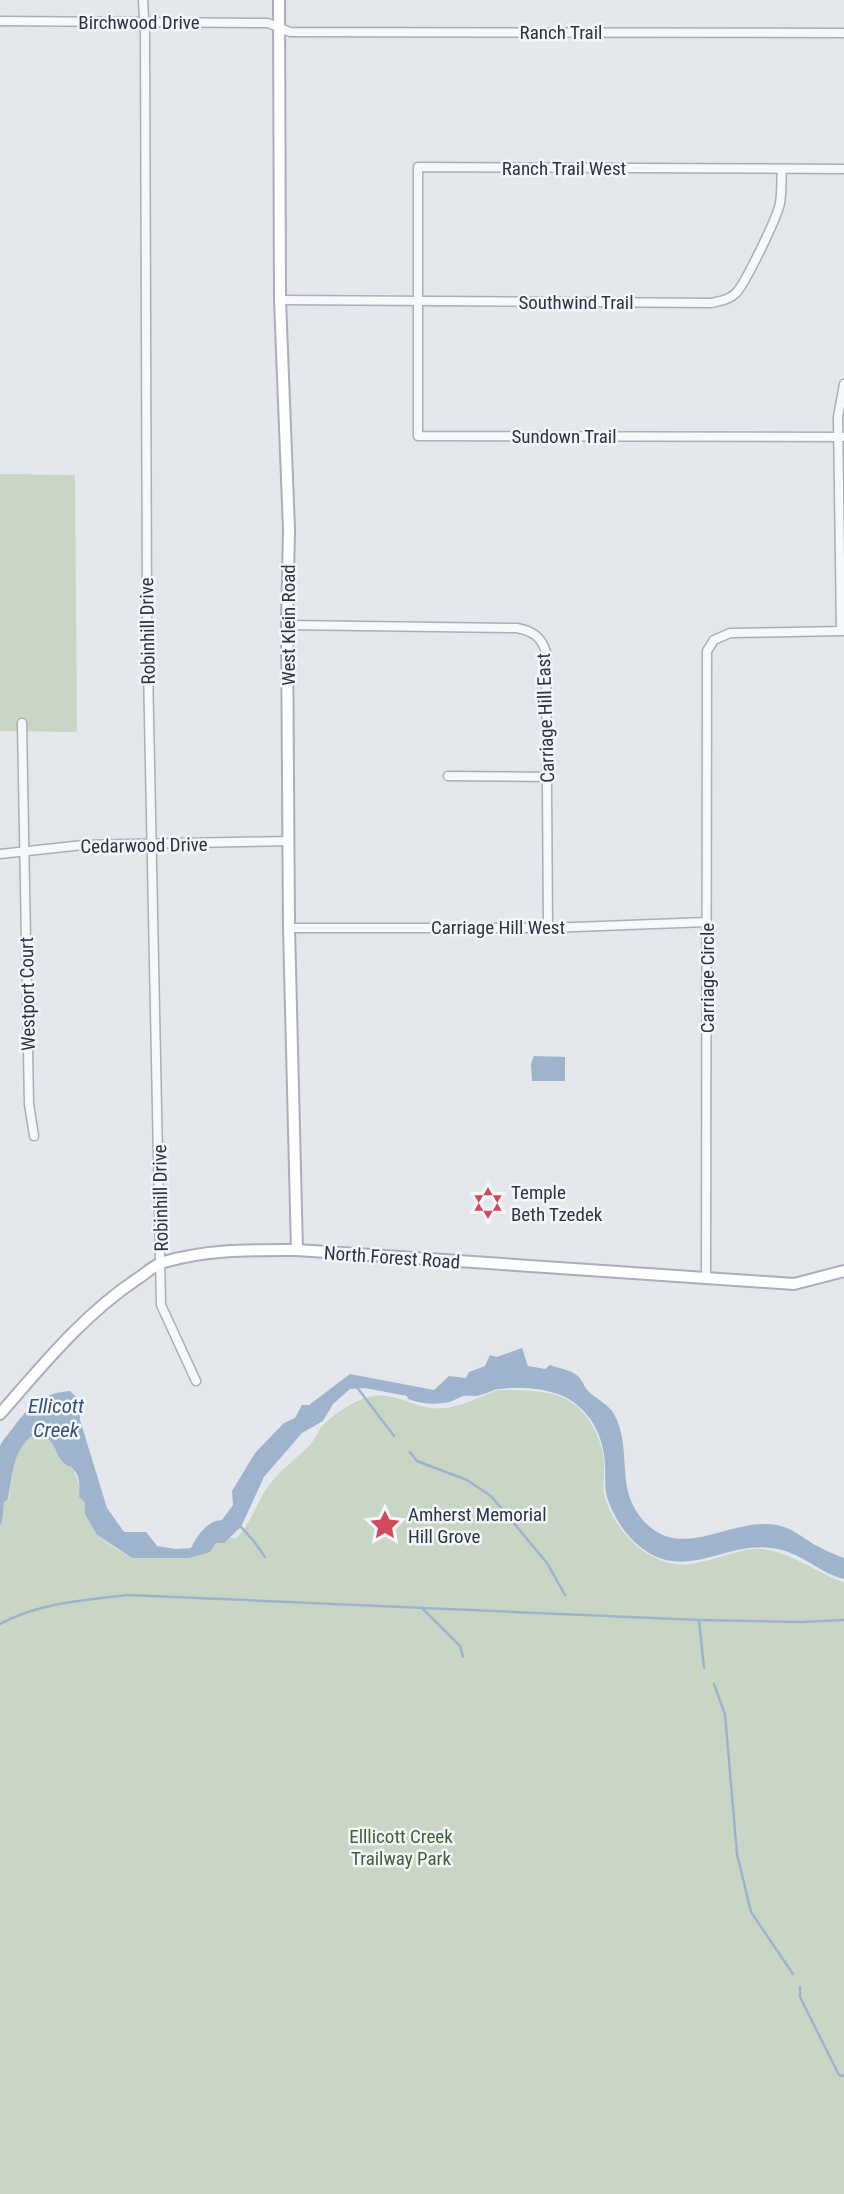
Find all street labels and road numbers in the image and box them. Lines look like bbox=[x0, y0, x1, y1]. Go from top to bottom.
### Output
street label: Birchwood Drive bbox=[78, 11, 200, 34]
street label: Ranch Trail bbox=[520, 21, 602, 44]
street label: Ranch Trail West bbox=[502, 157, 626, 180]
street label: Southwind Trail bbox=[518, 291, 634, 314]
street label: Sundown Trail bbox=[511, 425, 617, 448]
street label: West Klein Road bbox=[277, 564, 300, 686]
street label: Robinhill Drive bbox=[135, 577, 160, 685]
street label: Carriage Hill East bbox=[532, 653, 559, 783]
street label: Cedarwood Drive bbox=[80, 833, 208, 858]
street label: Carriage Hill West bbox=[431, 916, 565, 939]
street label: Carriage Circle bbox=[696, 923, 719, 1033]
street label: Westport Court bbox=[15, 937, 40, 1051]
street label: Robinhill Drive bbox=[148, 1144, 173, 1252]
street label: North Forest Road bbox=[323, 1241, 461, 1274]

